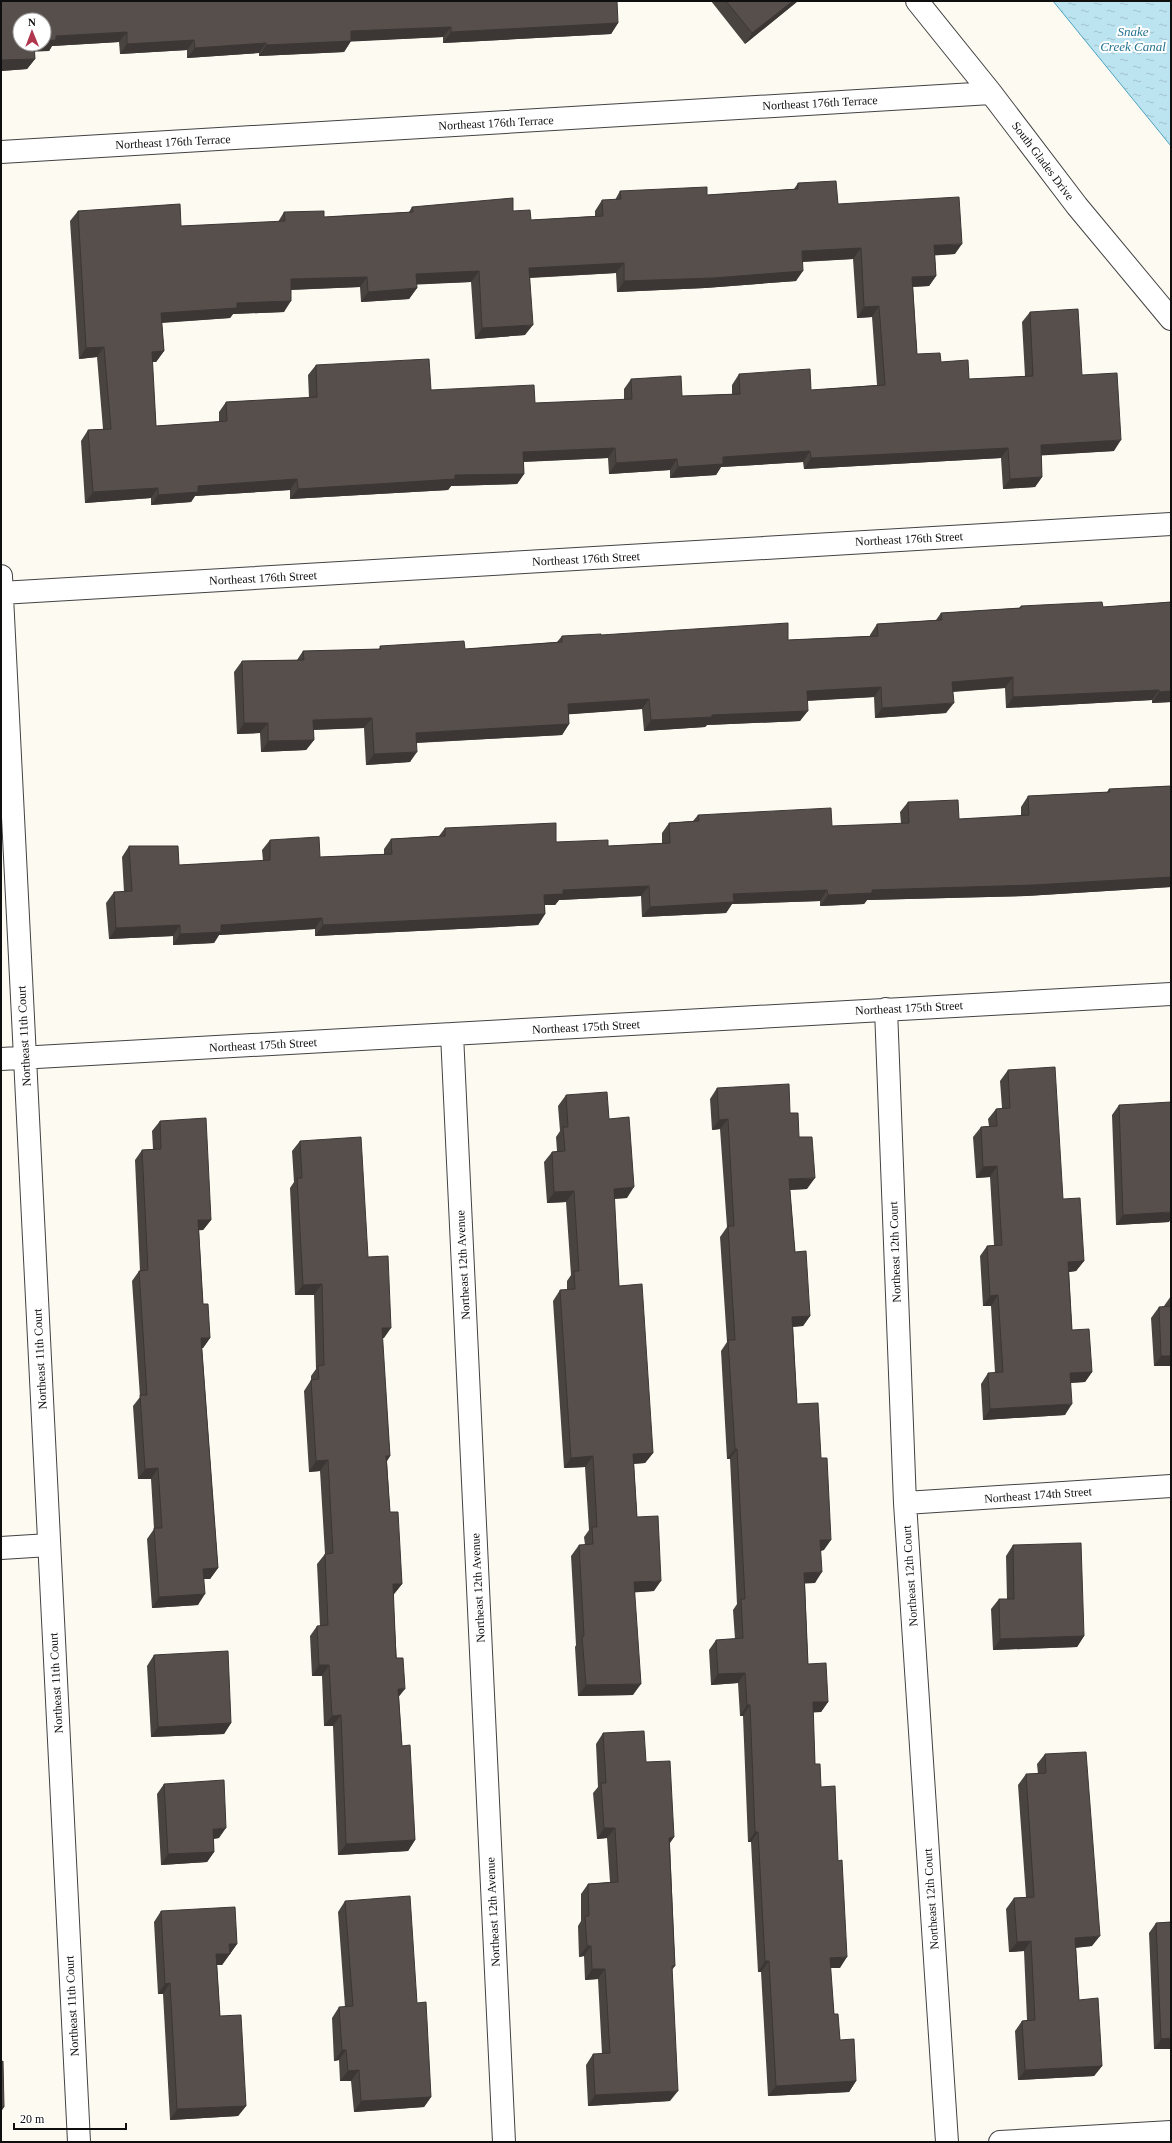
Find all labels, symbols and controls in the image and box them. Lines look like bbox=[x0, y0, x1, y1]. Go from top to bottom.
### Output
north arrow bbox=[12, 12, 52, 52]
text: N bbox=[28, 16, 36, 28]
water label: Snake Creek Canal bbox=[1100, 24, 1166, 54]
street label: Northeast 176th Terrace bbox=[762, 93, 878, 113]
street label: Northeast 176th Terrace bbox=[438, 113, 554, 133]
street label: South Glades Drive bbox=[1009, 119, 1077, 203]
street label: Northeast 176th Terrace bbox=[115, 132, 231, 152]
street label: Northeast 176th Street bbox=[855, 529, 964, 549]
street label: Northeast 176th Street bbox=[532, 549, 641, 569]
street label: Northeast 176th Street bbox=[209, 568, 318, 588]
street label: Northeast 11th Court bbox=[14, 985, 34, 1087]
street label: Northeast 175th Street bbox=[855, 998, 964, 1018]
street label: Northeast 175th Street bbox=[532, 1017, 641, 1037]
street label: Northeast 175th Street bbox=[209, 1035, 318, 1055]
street label: Northeast 12th Court bbox=[886, 1200, 904, 1303]
street label: Northeast 12th Avenue bbox=[453, 1210, 473, 1320]
street label: Northeast 11th Court bbox=[30, 1308, 50, 1410]
street label: Northeast 174th Street bbox=[984, 1484, 1093, 1506]
street label: Northeast 12th Court bbox=[899, 1524, 921, 1627]
street label: Northeast 12th Avenue bbox=[468, 1533, 488, 1643]
street label: Northeast 11th Court bbox=[46, 1632, 66, 1734]
street label: Northeast 12th Court bbox=[920, 1847, 942, 1950]
street label: Northeast 12th Avenue bbox=[483, 1857, 503, 1967]
street label: Northeast 11th Court bbox=[62, 1955, 82, 2057]
scale bar bbox=[14, 2105, 126, 2131]
text: 20 m bbox=[20, 2112, 45, 2126]

